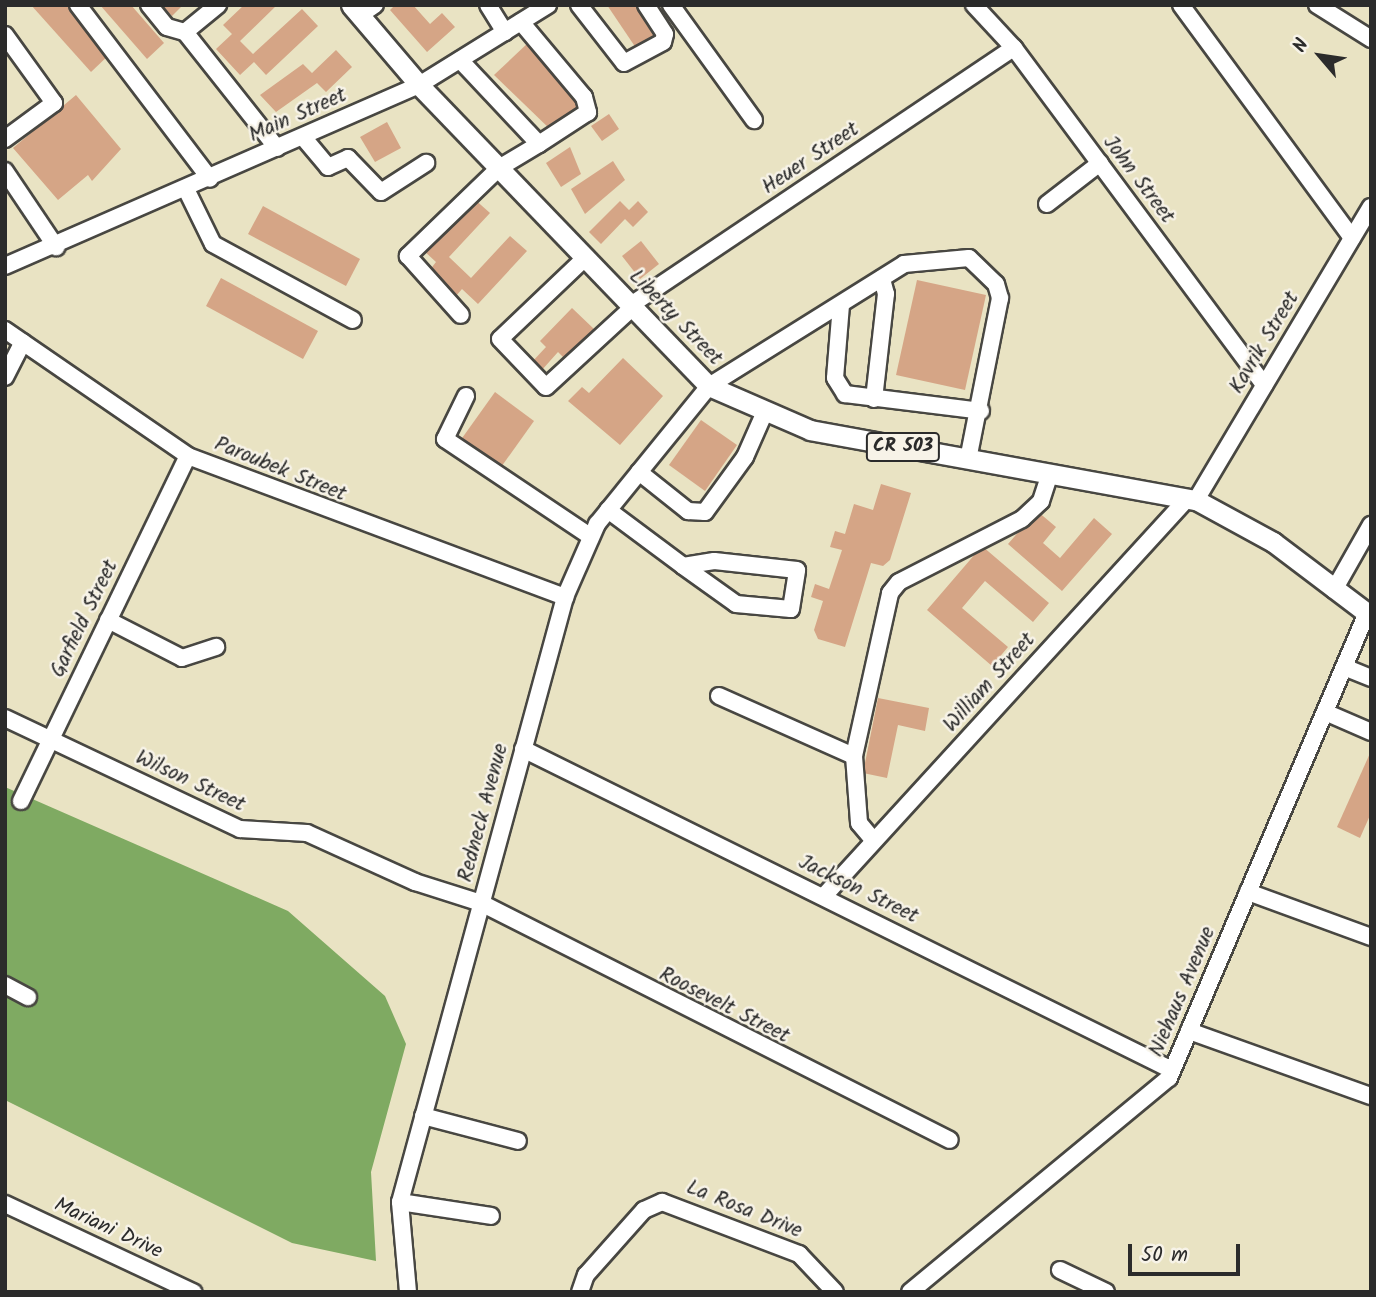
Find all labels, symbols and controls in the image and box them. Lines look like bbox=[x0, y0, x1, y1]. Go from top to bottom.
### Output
north arrow bbox=[1285, 21, 1355, 91]
text: N bbox=[1286, 33, 1318, 58]
street label: Main Street bbox=[245, 83, 351, 149]
street label: Heuer Street bbox=[758, 117, 864, 201]
street label: John Street bbox=[1097, 131, 1179, 229]
street label: Liberty Street bbox=[623, 265, 727, 371]
street label: Kavrik Street bbox=[1225, 287, 1305, 399]
street label: Paroubek Street bbox=[210, 432, 350, 508]
road number: CR 503 bbox=[864, 432, 942, 462]
street label: Garfield Street bbox=[46, 556, 124, 682]
street label: William Street bbox=[939, 628, 1041, 738]
street label: Redneck Avenue bbox=[453, 741, 515, 885]
street label: Wilson Street bbox=[131, 746, 249, 818]
street label: Jackson Street bbox=[794, 850, 922, 930]
street label: Niehaus Avenue bbox=[1144, 923, 1222, 1061]
street label: Roosevelt Street bbox=[655, 962, 793, 1050]
street label: La Rosa Drive bbox=[682, 1175, 806, 1245]
street label: Mariani Drive bbox=[50, 1193, 166, 1265]
scale bar bbox=[1131, 1230, 1243, 1274]
text: 50 m bbox=[1141, 1239, 1188, 1272]

